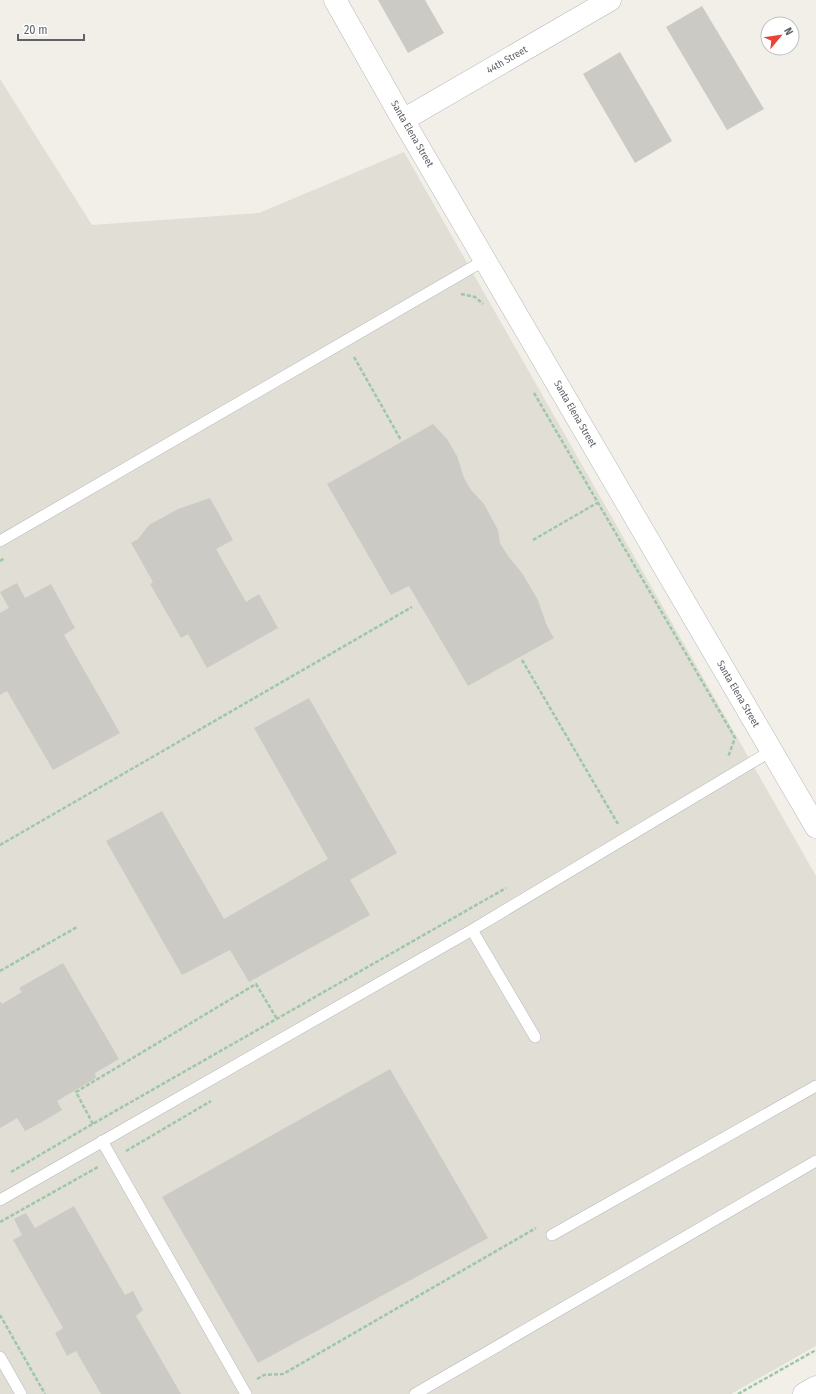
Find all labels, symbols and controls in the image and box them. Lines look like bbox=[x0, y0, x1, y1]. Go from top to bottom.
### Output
scale bar bbox=[18, 16, 84, 42]
north arrow bbox=[760, 16, 800, 56]
text: 20 m bbox=[24, 23, 48, 37]
text: N bbox=[781, 25, 796, 37]
street label: 44th Street bbox=[484, 43, 530, 76]
street label: Santa Elena Street bbox=[388, 99, 436, 170]
street label: Santa Elena Street bbox=[551, 379, 599, 450]
street label: Santa Elena Street bbox=[714, 659, 762, 730]

